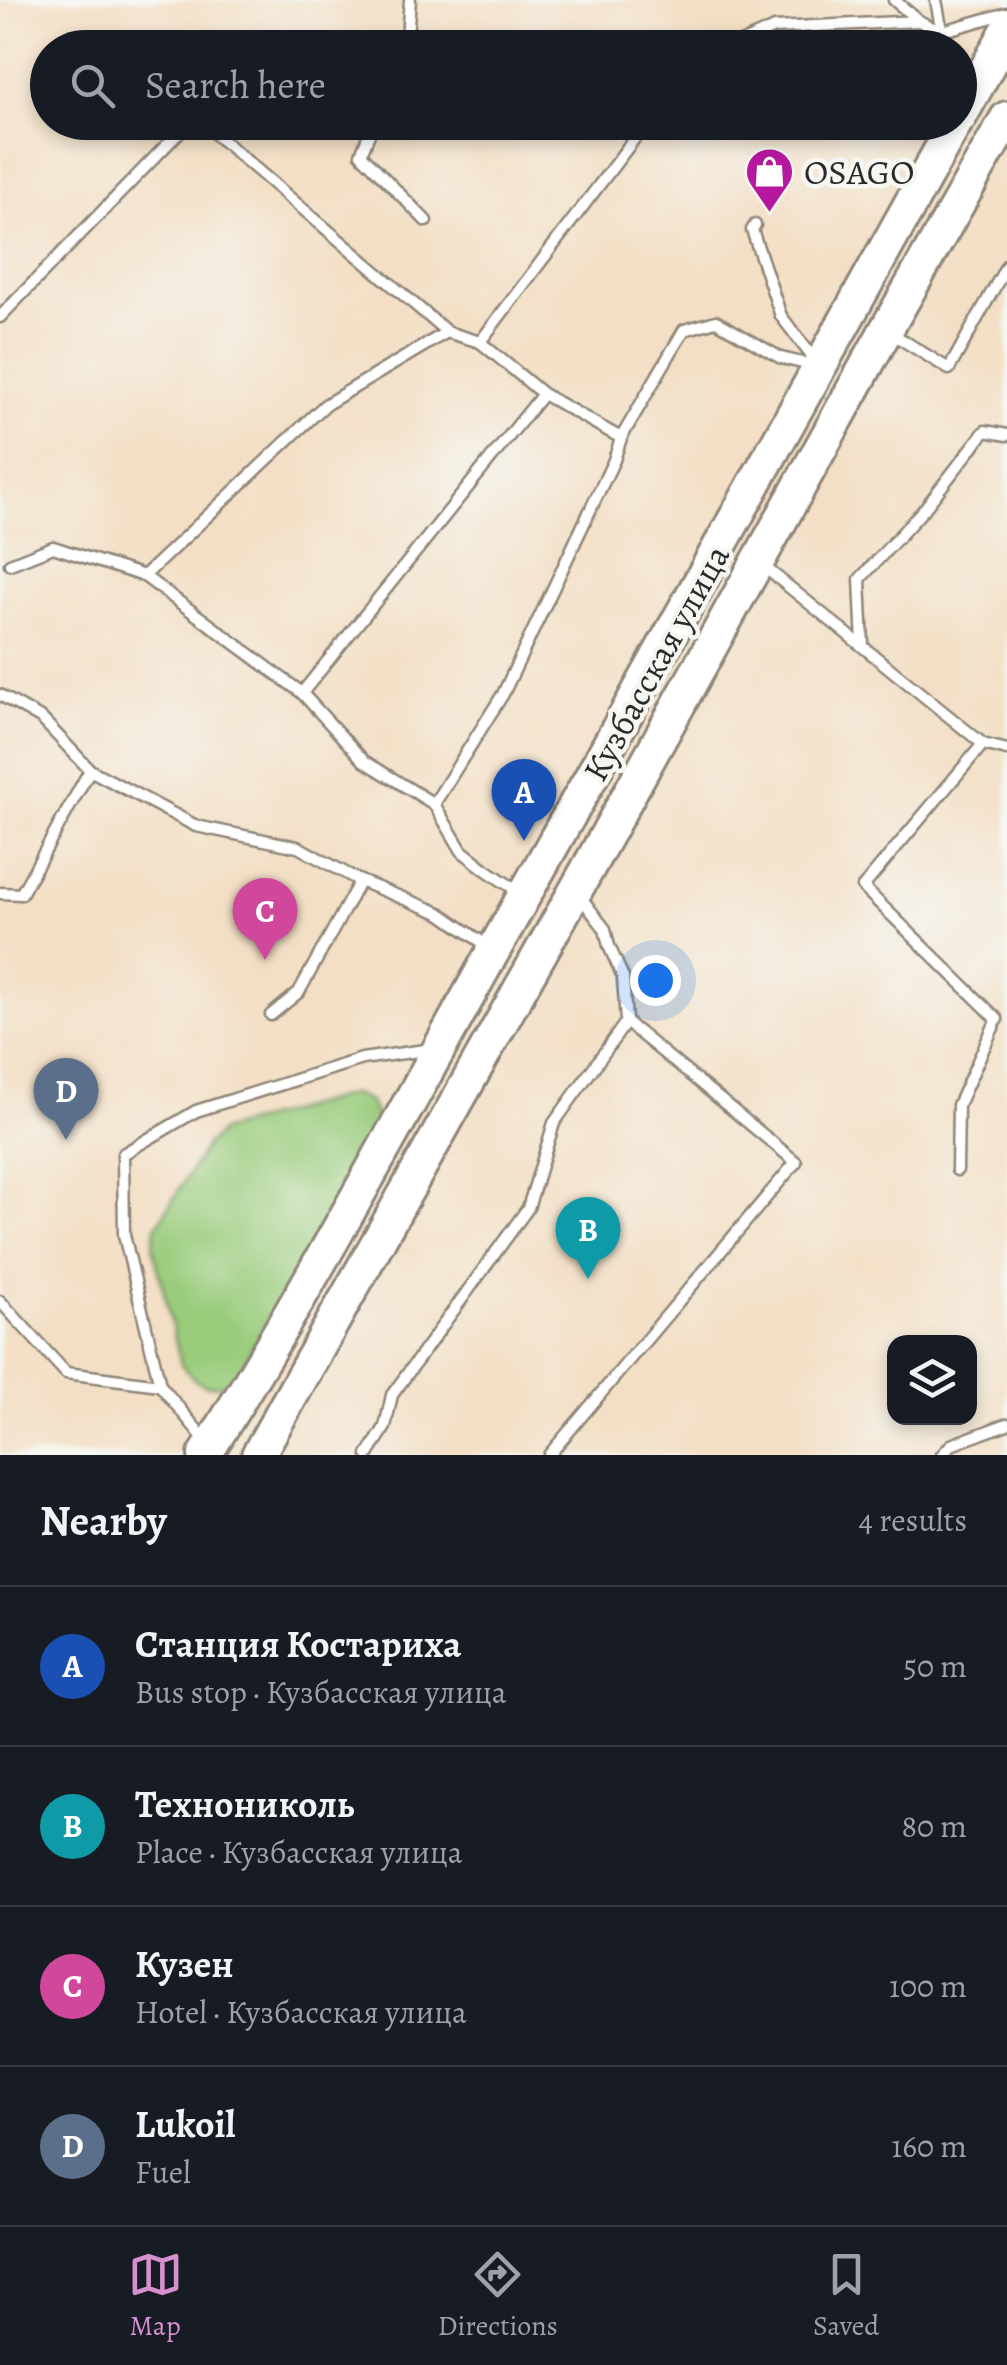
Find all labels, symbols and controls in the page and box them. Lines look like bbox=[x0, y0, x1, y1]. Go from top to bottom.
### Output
search box bbox=[30, 30, 977, 140]
icon: search bbox=[65, 58, 120, 113]
text: Search here bbox=[145, 59, 326, 111]
shop icon: OSAGO bbox=[743, 146, 795, 214]
place label: OSAGO bbox=[804, 148, 914, 196]
street label: Кузбасская улица bbox=[571, 536, 741, 790]
pin: A bbox=[492, 758, 556, 841]
pin: C bbox=[232, 878, 298, 960]
your location bbox=[630, 955, 681, 1006]
pin: D bbox=[34, 1058, 98, 1140]
pin: B bbox=[556, 1196, 620, 1279]
map controls bbox=[887, 1335, 977, 1425]
button: layers bbox=[887, 1335, 977, 1425]
text: Nearby bbox=[40, 1492, 167, 1549]
text: 4 results bbox=[858, 1498, 967, 1542]
text: Станция Костариха bbox=[135, 1618, 461, 1670]
text: A bbox=[62, 1644, 83, 1688]
text: 50 m bbox=[903, 1644, 967, 1688]
text: Bus stop · Кузбасская улица bbox=[135, 1670, 507, 1714]
text: Технониколь bbox=[135, 1778, 354, 1830]
text: B bbox=[62, 1804, 83, 1848]
text: 80 m bbox=[901, 1804, 967, 1848]
text: Place · Кузбасская улица bbox=[135, 1830, 462, 1874]
text: Кузен bbox=[135, 1938, 234, 1990]
text: C bbox=[63, 1964, 82, 2008]
text: 100 m bbox=[889, 1964, 967, 2008]
text: Hotel · Кузбасская улица bbox=[135, 1990, 467, 2034]
text: Lukoil bbox=[135, 2098, 236, 2150]
text: D bbox=[61, 2124, 84, 2168]
text: 160 m bbox=[891, 2124, 967, 2168]
text: Fuel bbox=[135, 2150, 191, 2194]
tab: Map bbox=[128, 2247, 183, 2345]
tab: Directions bbox=[438, 2247, 558, 2345]
tab: Saved bbox=[813, 2247, 879, 2345]

